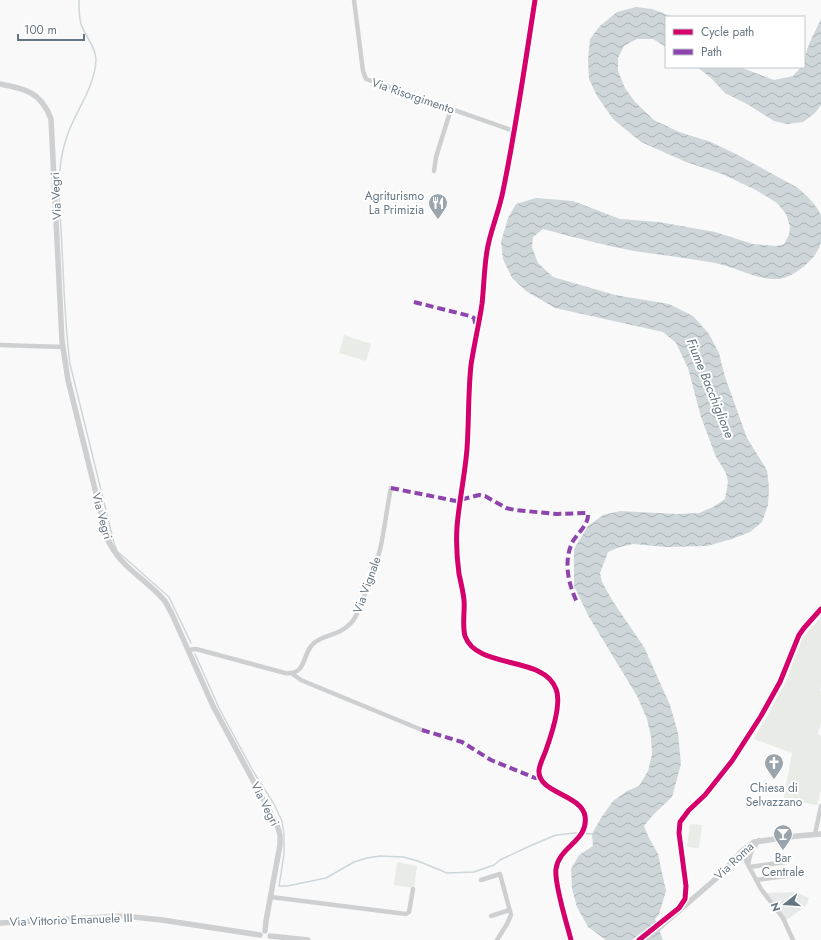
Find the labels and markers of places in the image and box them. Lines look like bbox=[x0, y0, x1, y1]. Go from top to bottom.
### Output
place label: Agriturismo La Primizia bbox=[365, 187, 424, 219]
restaurant icon: Agriturismo La Primizia bbox=[427, 192, 449, 220]
church icon: Chiesa di Selvazzano bbox=[763, 752, 785, 780]
place label: Chiesa di Selvazzano bbox=[746, 779, 803, 811]
bar icon: Bar Centrale bbox=[772, 823, 794, 851]
place label: Bar Centrale bbox=[762, 849, 804, 881]

